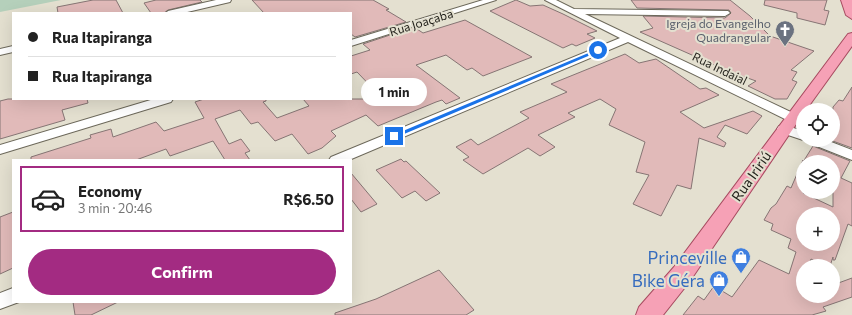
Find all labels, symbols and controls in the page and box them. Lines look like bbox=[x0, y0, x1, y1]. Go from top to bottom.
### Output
street label: Rua Joaçaba bbox=[387, 6, 455, 39]
place label: Igreja do Evangelho Quadrangular bbox=[666, 16, 771, 44]
church icon: Igreja do Evangelho Quadrangular bbox=[774, 19, 796, 47]
text: Rua Itapiranga bbox=[52, 28, 152, 46]
route start bbox=[589, 41, 607, 59]
street label: Rua Indaial bbox=[690, 49, 750, 87]
text: Rua Itapiranga bbox=[52, 67, 152, 85]
callout: 1 min bbox=[361, 78, 427, 106]
text: 1 min bbox=[379, 84, 409, 100]
map controls bbox=[796, 103, 840, 303]
button: locate bbox=[796, 103, 840, 147]
route end bbox=[385, 127, 403, 145]
street label: Rua Iririú bbox=[728, 148, 774, 204]
button: layers bbox=[796, 155, 840, 199]
icon: car bbox=[30, 181, 66, 217]
text: Economy bbox=[78, 182, 142, 200]
text: R$6.50 bbox=[283, 190, 334, 208]
text: 3 min · 20:46 bbox=[78, 200, 153, 216]
button: + bbox=[796, 207, 840, 251]
shop icon: Princeville bbox=[730, 246, 752, 274]
place label: Princeville bbox=[648, 247, 727, 268]
button: Confirm bbox=[28, 249, 336, 295]
button: − bbox=[796, 259, 840, 303]
shop icon: Bike Géra bbox=[708, 269, 730, 297]
place label: Bike Géra bbox=[632, 270, 705, 291]

